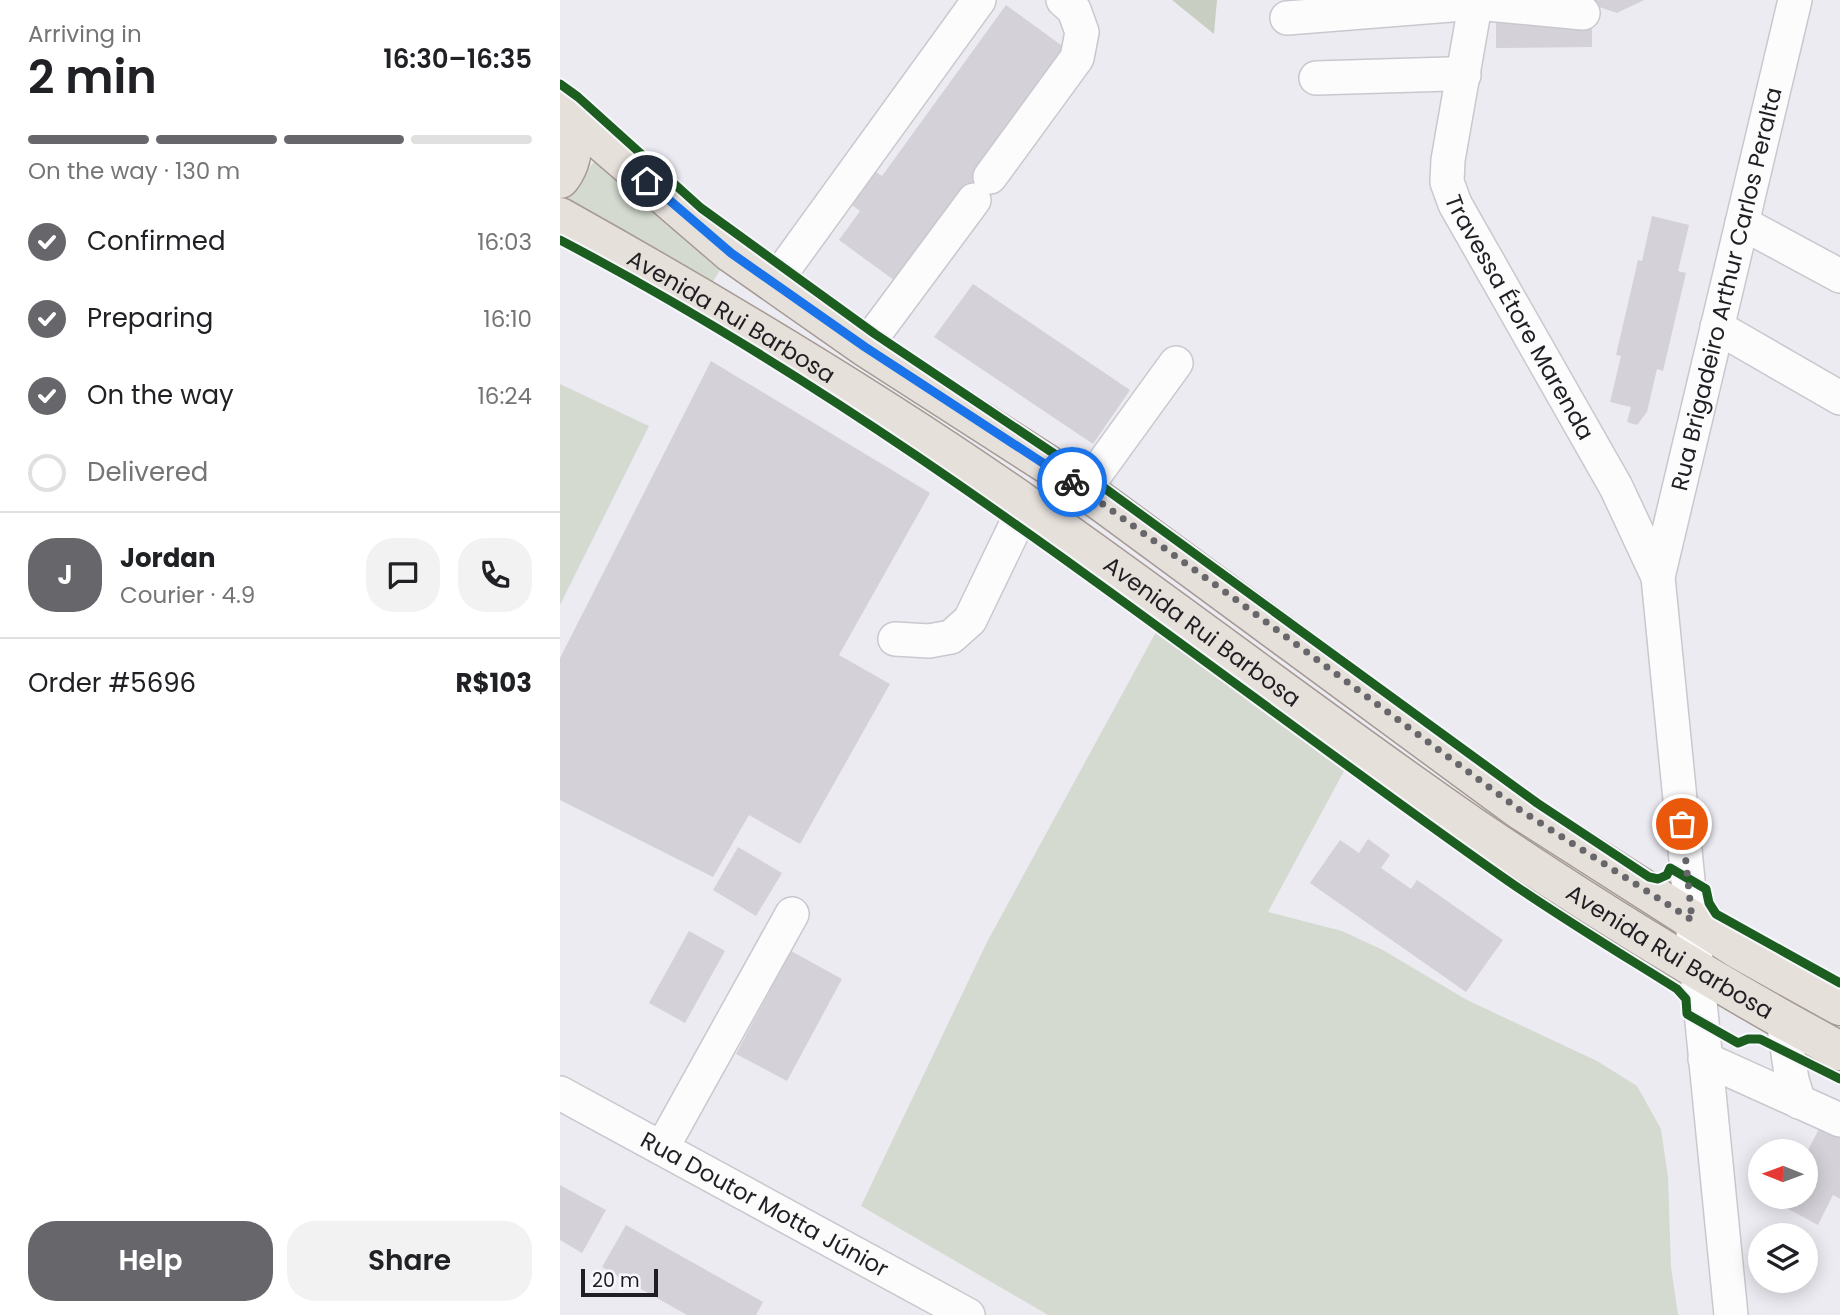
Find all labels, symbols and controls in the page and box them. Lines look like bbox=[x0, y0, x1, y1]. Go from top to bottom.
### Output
text: Arriving in bbox=[28, 18, 142, 50]
text: 16:30–16:35 bbox=[383, 41, 532, 77]
text: 2 min bbox=[28, 45, 157, 109]
street label: Rua Brigadeiro Arthur Carlos Peralta bbox=[1663, 84, 1790, 494]
pin bbox=[617, 151, 677, 211]
text: On the way · 130 m bbox=[28, 155, 240, 187]
icon: home bbox=[628, 162, 666, 200]
street label: Travessa Étore Marenda bbox=[1437, 190, 1602, 446]
icon: check bbox=[28, 223, 66, 261]
text: Confirmed bbox=[87, 223, 225, 259]
text: 16:03 bbox=[477, 226, 532, 258]
street label: Avenida Rui Barbosa bbox=[621, 242, 841, 391]
icon: check bbox=[28, 300, 66, 338]
text: Preparing bbox=[87, 300, 213, 336]
text: 16:10 bbox=[483, 303, 532, 335]
icon: check bbox=[28, 377, 66, 415]
text: On the way bbox=[87, 377, 234, 413]
text: 16:24 bbox=[477, 380, 532, 412]
courier bbox=[1037, 447, 1107, 517]
text: Delivered bbox=[87, 454, 208, 490]
icon: bike bbox=[1053, 463, 1091, 501]
button: chat bbox=[366, 538, 440, 612]
button: phone bbox=[458, 538, 532, 612]
text: Jordan bbox=[120, 540, 216, 576]
street label: Avenida Rui Barbosa bbox=[1097, 549, 1307, 715]
text: J bbox=[57, 557, 73, 593]
text: Courier · 4.9 bbox=[120, 579, 255, 611]
text: Order #5696 bbox=[28, 665, 196, 701]
text: R$103 bbox=[455, 665, 532, 701]
pin bbox=[1652, 794, 1712, 854]
icon: bag bbox=[1663, 805, 1701, 843]
street label: Avenida Rui Barbosa bbox=[1560, 877, 1779, 1027]
street label: Rua Doutor Motta Júnior bbox=[635, 1124, 894, 1285]
north arrow bbox=[1748, 1139, 1818, 1209]
map controls bbox=[1748, 1139, 1818, 1293]
button: Help bbox=[28, 1221, 273, 1301]
button: Share bbox=[287, 1221, 532, 1301]
button: layers bbox=[1748, 1223, 1818, 1293]
scale bar bbox=[581, 1266, 658, 1298]
text: 20 m bbox=[592, 1267, 640, 1294]

